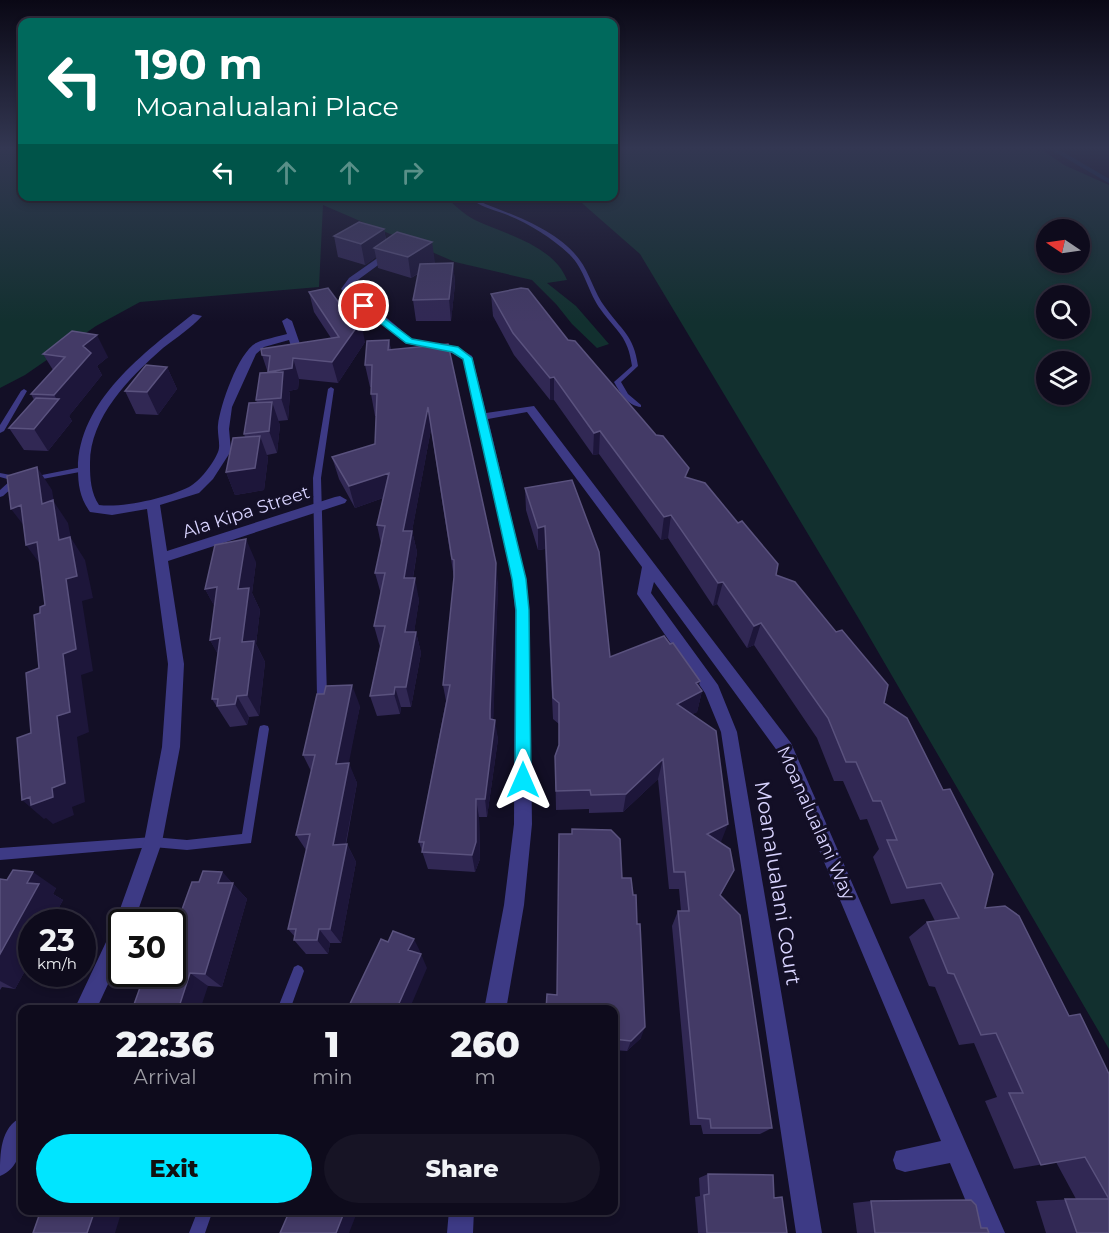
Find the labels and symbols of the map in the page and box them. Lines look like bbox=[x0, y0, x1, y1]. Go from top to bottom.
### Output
north arrow bbox=[1036, 219, 1090, 273]
pin bbox=[338, 280, 389, 331]
street label: Ala Kipa Street bbox=[180, 481, 312, 543]
street label: Moanalualani Way bbox=[772, 743, 860, 903]
position arrow bbox=[491, 748, 555, 812]
street label: Moanalualani Court bbox=[749, 779, 807, 987]
speed limit sign: 30 bbox=[108, 909, 186, 987]

